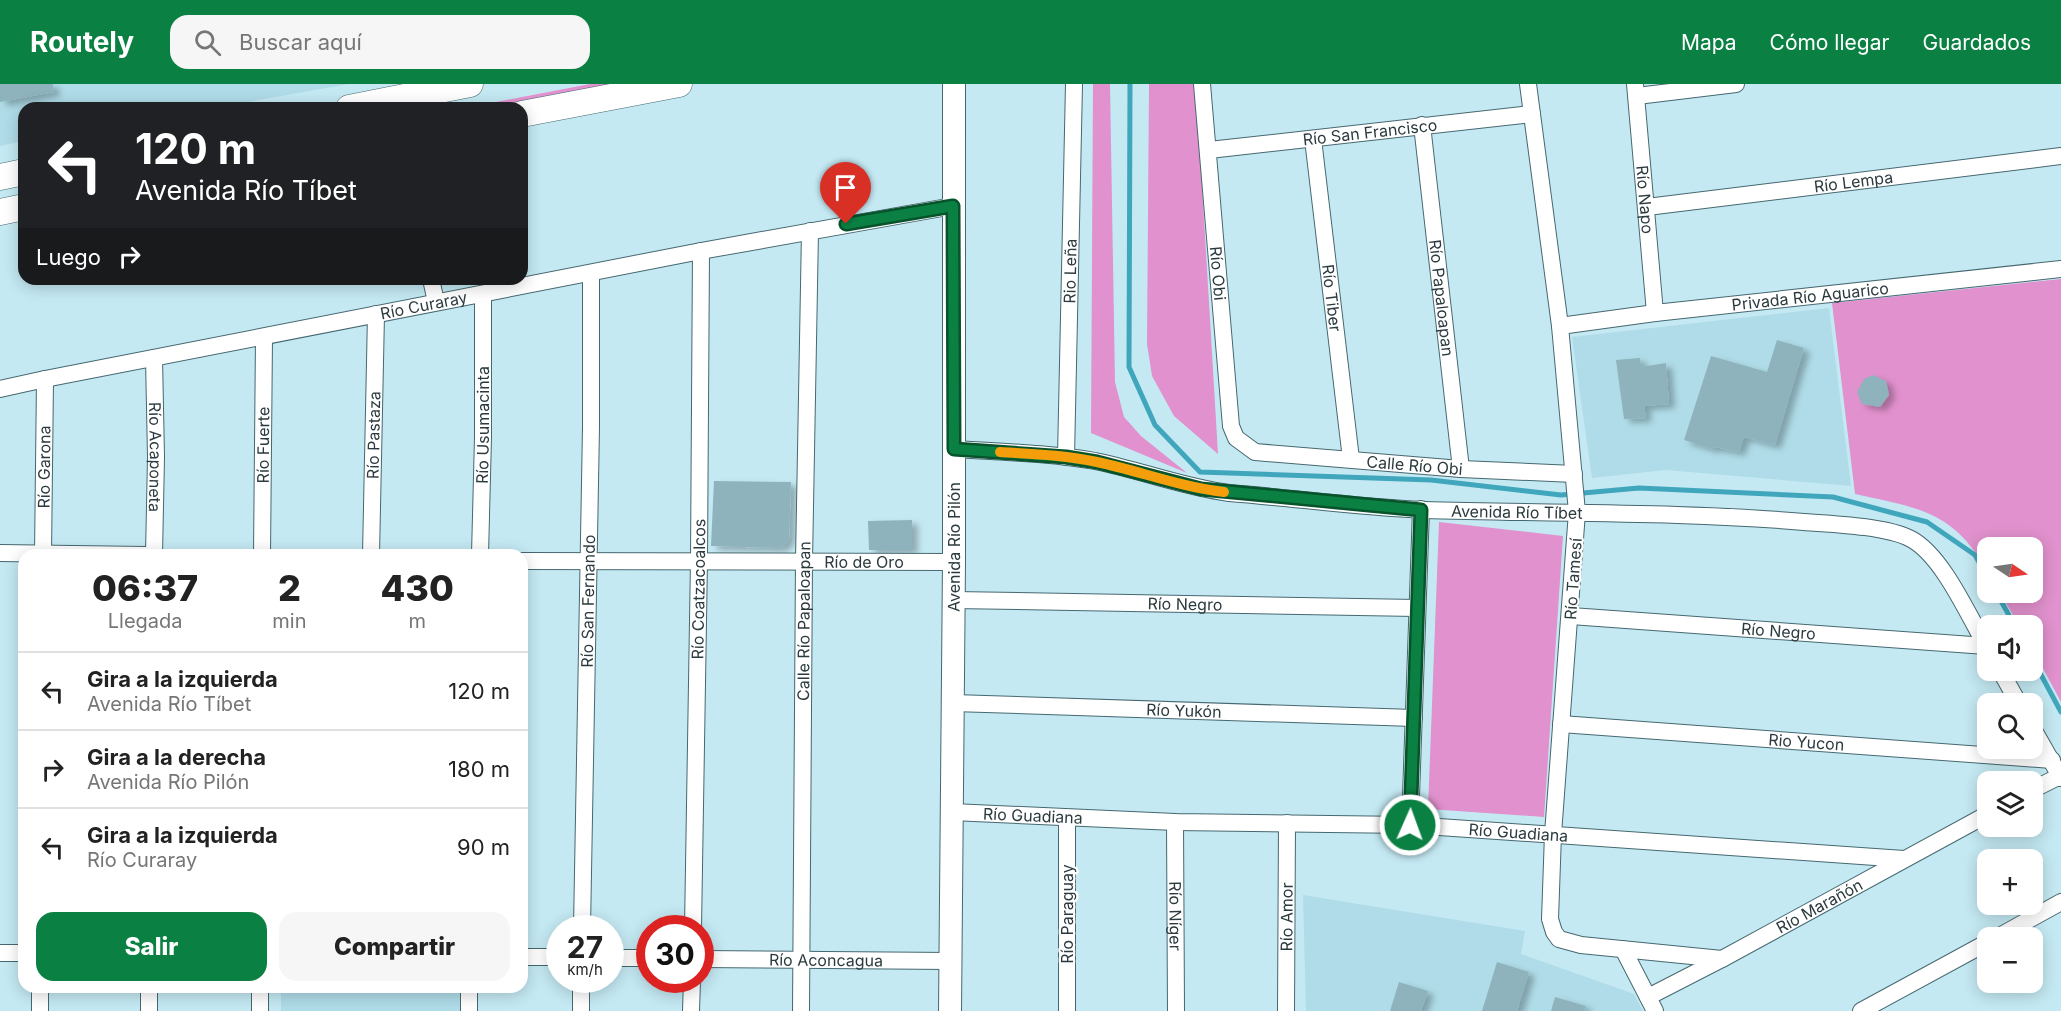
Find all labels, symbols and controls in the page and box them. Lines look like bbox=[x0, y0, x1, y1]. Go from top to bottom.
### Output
search box bbox=[170, 15, 590, 69]
text: Routely bbox=[30, 25, 134, 59]
icon: search bbox=[191, 26, 224, 59]
text: Buscar aquí bbox=[239, 29, 362, 55]
text: Mapa bbox=[1681, 30, 1737, 55]
text: Cómo llegar bbox=[1770, 30, 1889, 55]
text: Guardados bbox=[1922, 30, 2031, 55]
street label: Río San Francisco bbox=[1302, 115, 1438, 149]
text: 120 m bbox=[135, 123, 256, 174]
icon: left bbox=[36, 126, 114, 204]
pin bbox=[820, 162, 871, 224]
street label: Río Napo bbox=[1632, 164, 1658, 235]
street label: Río Lempa bbox=[1813, 167, 1894, 196]
icon: arrive bbox=[829, 171, 862, 204]
text: Avenida Río Tíbet bbox=[135, 174, 357, 207]
street label: Rio Leña bbox=[1059, 238, 1081, 304]
street label: Río Papaloapan bbox=[1425, 238, 1458, 357]
icon: right bbox=[113, 240, 146, 273]
text: Luego bbox=[36, 244, 101, 270]
street label: Río Obi bbox=[1206, 245, 1230, 301]
street label: Río Tiber bbox=[1318, 263, 1346, 333]
street label: Privada Río Aguarico bbox=[1731, 278, 1890, 315]
street label: Río Curaray bbox=[379, 287, 469, 323]
street label: Río Usumacinta bbox=[472, 366, 493, 484]
street label: Río Pastaza bbox=[363, 391, 384, 479]
street label: Río Acaponeta bbox=[145, 402, 166, 512]
street label: Río Fuerte bbox=[253, 407, 273, 483]
street label: Río Garona bbox=[34, 425, 54, 509]
street label: Calle Río Obi bbox=[1366, 451, 1463, 479]
street label: Avenida Río Pilón bbox=[944, 482, 964, 612]
street label: Avenida Río Tíbet bbox=[1451, 501, 1583, 523]
street label: Río Coatzacoalcos bbox=[687, 519, 709, 660]
street label: Río San Fernando bbox=[577, 534, 599, 668]
street label: Río Tamesí bbox=[1560, 537, 1586, 621]
north arrow bbox=[1977, 537, 2043, 603]
map controls bbox=[1977, 537, 2043, 993]
street label: Calle Río Papaloapan bbox=[793, 541, 814, 701]
street label: Río de Oro bbox=[824, 552, 904, 572]
text: 06:37 bbox=[92, 566, 198, 610]
text: 2 bbox=[278, 566, 301, 610]
text: 430 bbox=[381, 566, 454, 610]
street label: Río Negro bbox=[1147, 593, 1223, 615]
text: Llegada bbox=[108, 609, 183, 633]
text: min bbox=[272, 609, 307, 633]
text: m bbox=[408, 609, 426, 633]
button: sound bbox=[1977, 615, 2043, 681]
street label: Río Negro bbox=[1740, 618, 1816, 644]
text: Gira a la izquierda bbox=[87, 666, 278, 692]
icon: left bbox=[36, 675, 69, 708]
text: 120 m bbox=[448, 678, 510, 704]
text: Avenida Río Tíbet bbox=[87, 692, 251, 716]
button: search bbox=[1977, 693, 2043, 759]
street label: Río Yukón bbox=[1146, 699, 1222, 722]
street label: Rio Yucon bbox=[1768, 729, 1845, 755]
text: Gira a la derecha bbox=[87, 744, 266, 770]
icon: right bbox=[36, 753, 69, 786]
text: 180 m bbox=[448, 756, 510, 782]
text: Avenida Río Pilón bbox=[87, 770, 249, 794]
button: layers bbox=[1977, 771, 2043, 837]
position arrow bbox=[1378, 793, 1442, 857]
street label: Río Guadiana bbox=[983, 803, 1083, 828]
street label: Río Guadiana bbox=[1468, 819, 1569, 846]
text: Gira a la izquierda bbox=[87, 822, 278, 848]
icon: left bbox=[36, 831, 69, 864]
text: 90 m bbox=[457, 834, 510, 860]
text: Río Curaray bbox=[87, 848, 197, 872]
button: + bbox=[1977, 849, 2043, 915]
street label: Río Paraguay bbox=[1057, 864, 1077, 964]
street label: Río Marañón bbox=[1773, 874, 1866, 938]
street label: Río Níger bbox=[1165, 881, 1186, 951]
street label: Río Amor bbox=[1276, 882, 1297, 952]
button: Salir bbox=[36, 912, 267, 981]
button: Compartir bbox=[279, 912, 510, 981]
speed limit sign: 30 bbox=[636, 915, 714, 993]
button: − bbox=[1977, 927, 2043, 993]
text: 27 bbox=[567, 929, 603, 965]
street label: Río Aconcagua bbox=[769, 950, 883, 970]
text: km/h bbox=[567, 960, 603, 979]

